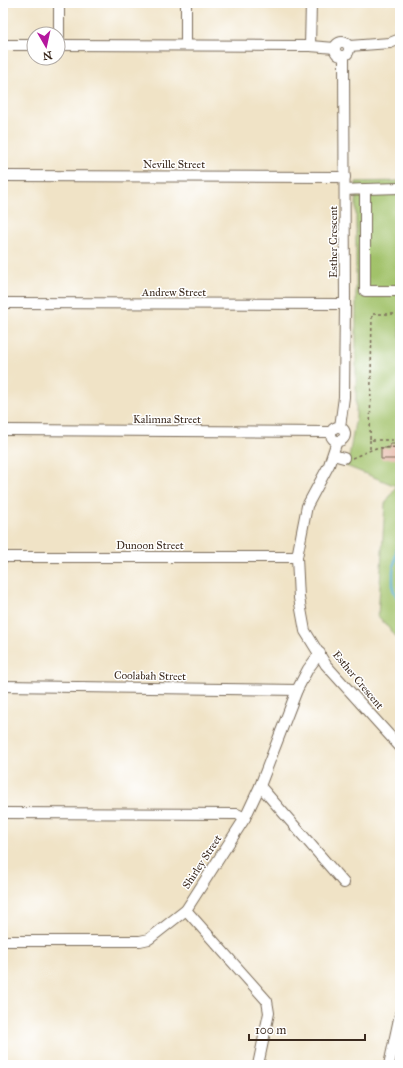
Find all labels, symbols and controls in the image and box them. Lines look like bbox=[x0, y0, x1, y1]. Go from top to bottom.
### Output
north arrow bbox=[26, 26, 66, 66]
text: N bbox=[41, 48, 53, 63]
street label: Neville Street bbox=[143, 158, 205, 171]
street label: Esther Crescent bbox=[327, 206, 340, 278]
street label: Andrew Street bbox=[141, 286, 206, 299]
street label: Kalimna Street bbox=[133, 413, 201, 426]
street label: Dunoon Street bbox=[116, 539, 184, 552]
street label: Esther Crescent bbox=[330, 648, 386, 712]
street label: Coolabah Street bbox=[114, 669, 186, 683]
street label: Shirley Street bbox=[180, 832, 224, 891]
scale bar bbox=[249, 1016, 365, 1042]
text: 100 m bbox=[255, 1023, 286, 1037]

